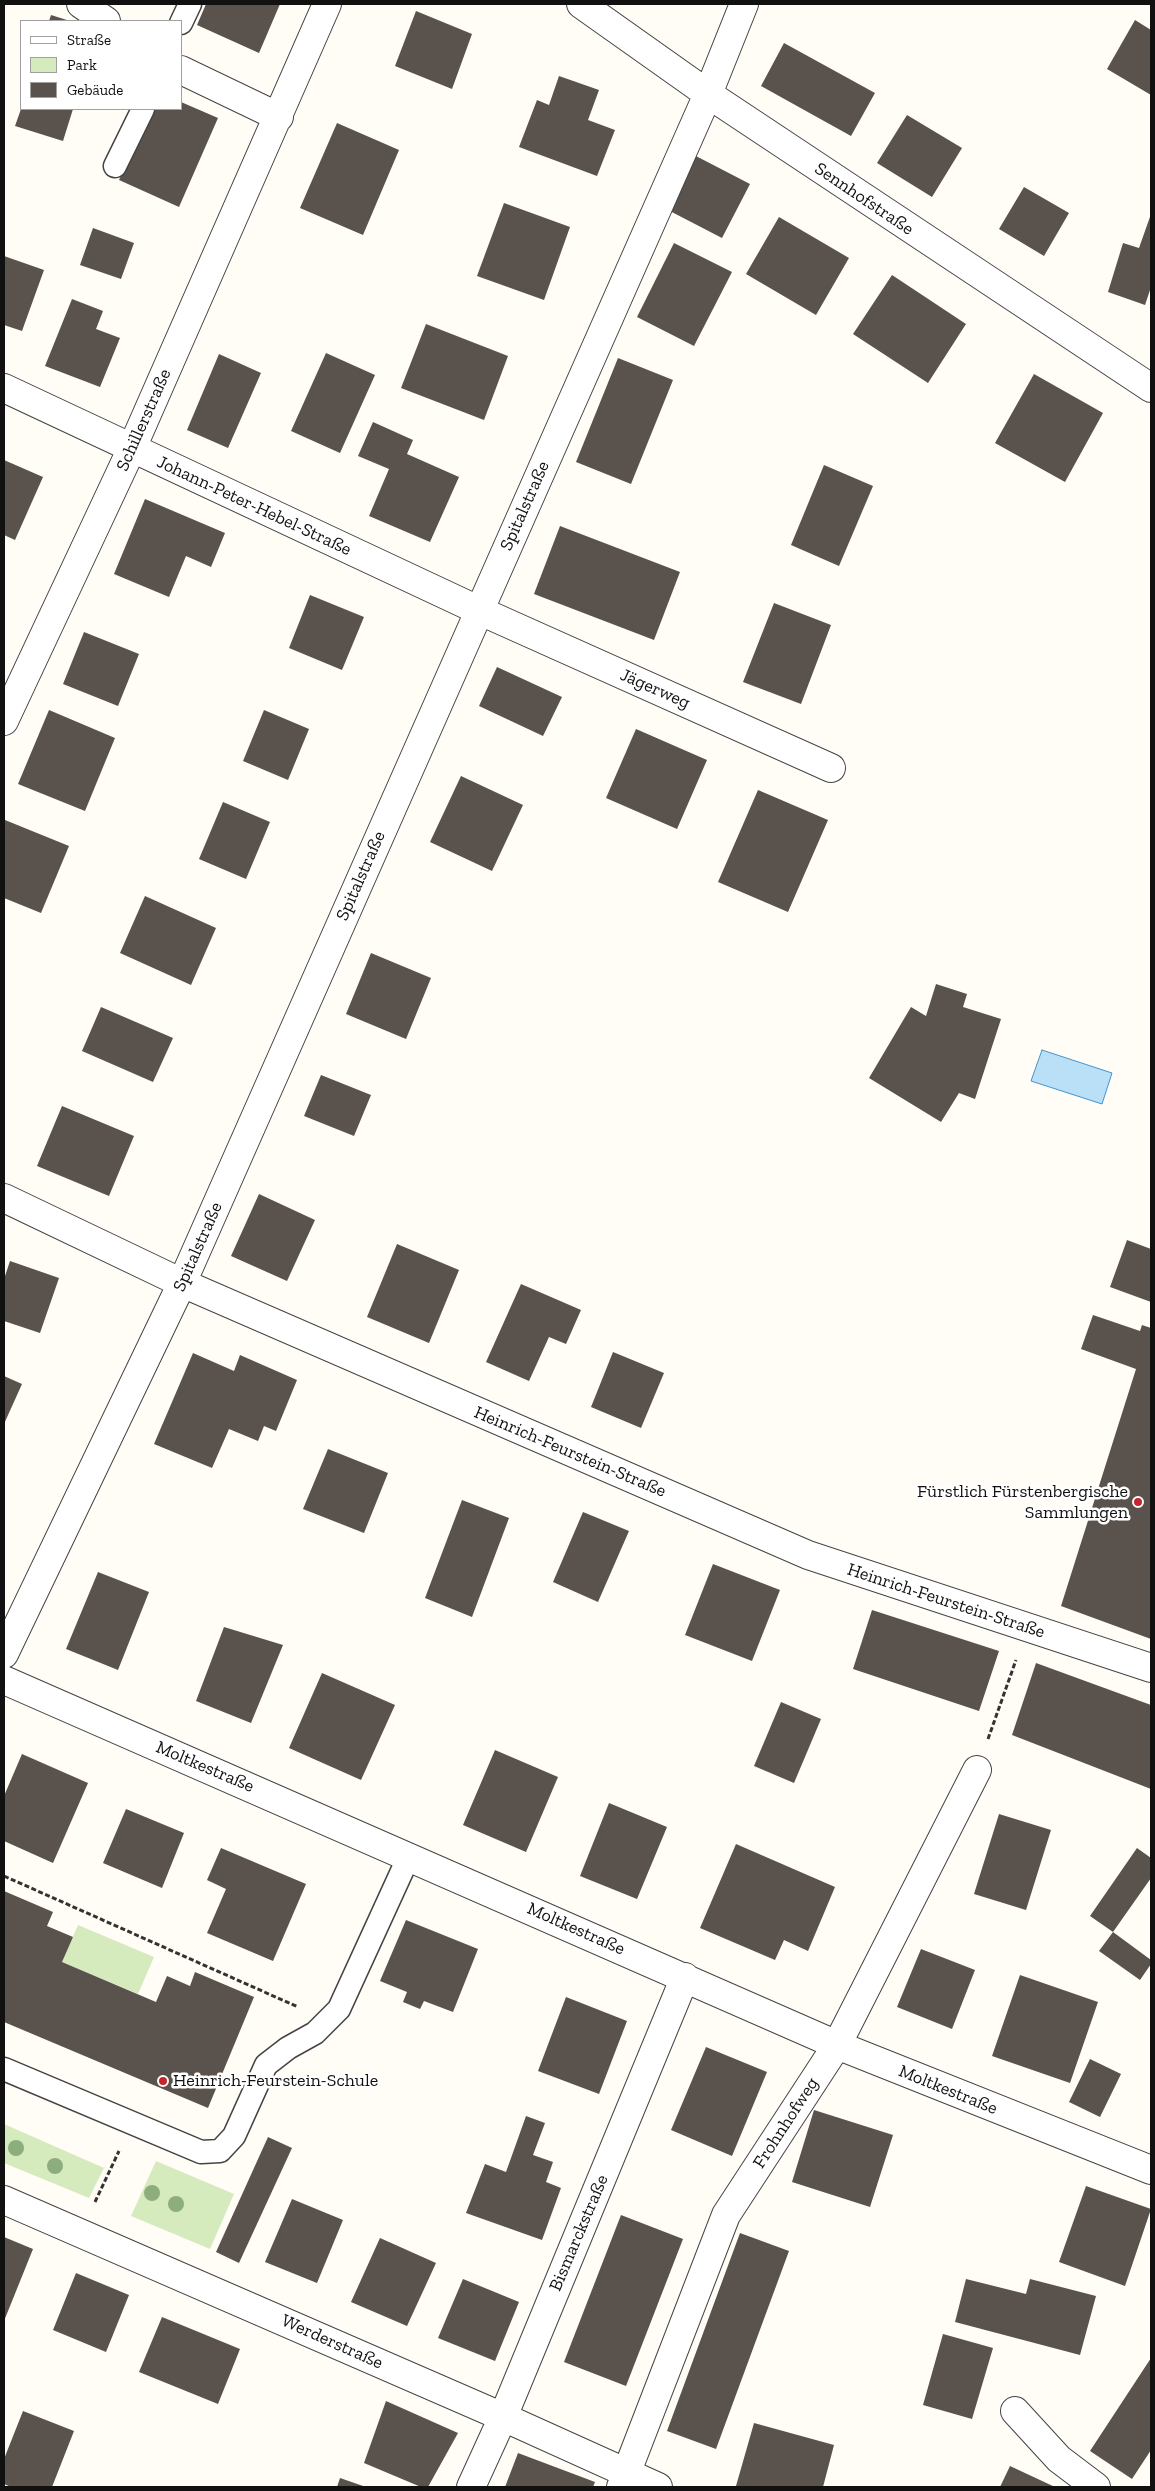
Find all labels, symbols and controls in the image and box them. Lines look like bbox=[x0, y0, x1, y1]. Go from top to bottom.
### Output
legend bbox=[20, 20, 182, 110]
text: Straße bbox=[67, 31, 111, 49]
text: Park bbox=[67, 56, 97, 74]
text: Gebäude bbox=[67, 81, 123, 99]
street label: Sennhofstraße bbox=[810, 158, 918, 240]
street label: Schillerstraße bbox=[112, 366, 176, 474]
street label: Johann-Peter-Hebel-Straße bbox=[153, 451, 355, 561]
street label: Spitalstraße bbox=[496, 458, 554, 554]
street label: Jägerweg bbox=[617, 664, 693, 714]
street label: Spitalstraße bbox=[332, 828, 390, 924]
street label: Spitalstraße bbox=[169, 1199, 227, 1295]
street label: Heinrich-Feurstein-Straße bbox=[471, 1402, 669, 1502]
place label: Fürstlich Fürstenbergische Sammlungen bbox=[917, 1481, 1128, 1524]
marker: Fürstlich Fürstenbergische Sammlungen bbox=[1132, 1496, 1144, 1508]
street label: Heinrich-Feurstein-Straße bbox=[844, 1559, 1048, 1643]
street label: Moltkestraße bbox=[153, 1737, 257, 1797]
street label: Moltkestraße bbox=[524, 1898, 628, 1960]
street label: Moltkestraße bbox=[895, 2060, 1001, 2120]
place label: Heinrich-Feurstein-Schule bbox=[173, 2070, 378, 2092]
street label: Frohnhofweg bbox=[749, 2073, 823, 2173]
marker: Heinrich-Feurstein-Schule bbox=[157, 2075, 169, 2087]
street label: Bismarckstraße bbox=[545, 2172, 613, 2294]
street label: Werderstraße bbox=[278, 2310, 386, 2374]

